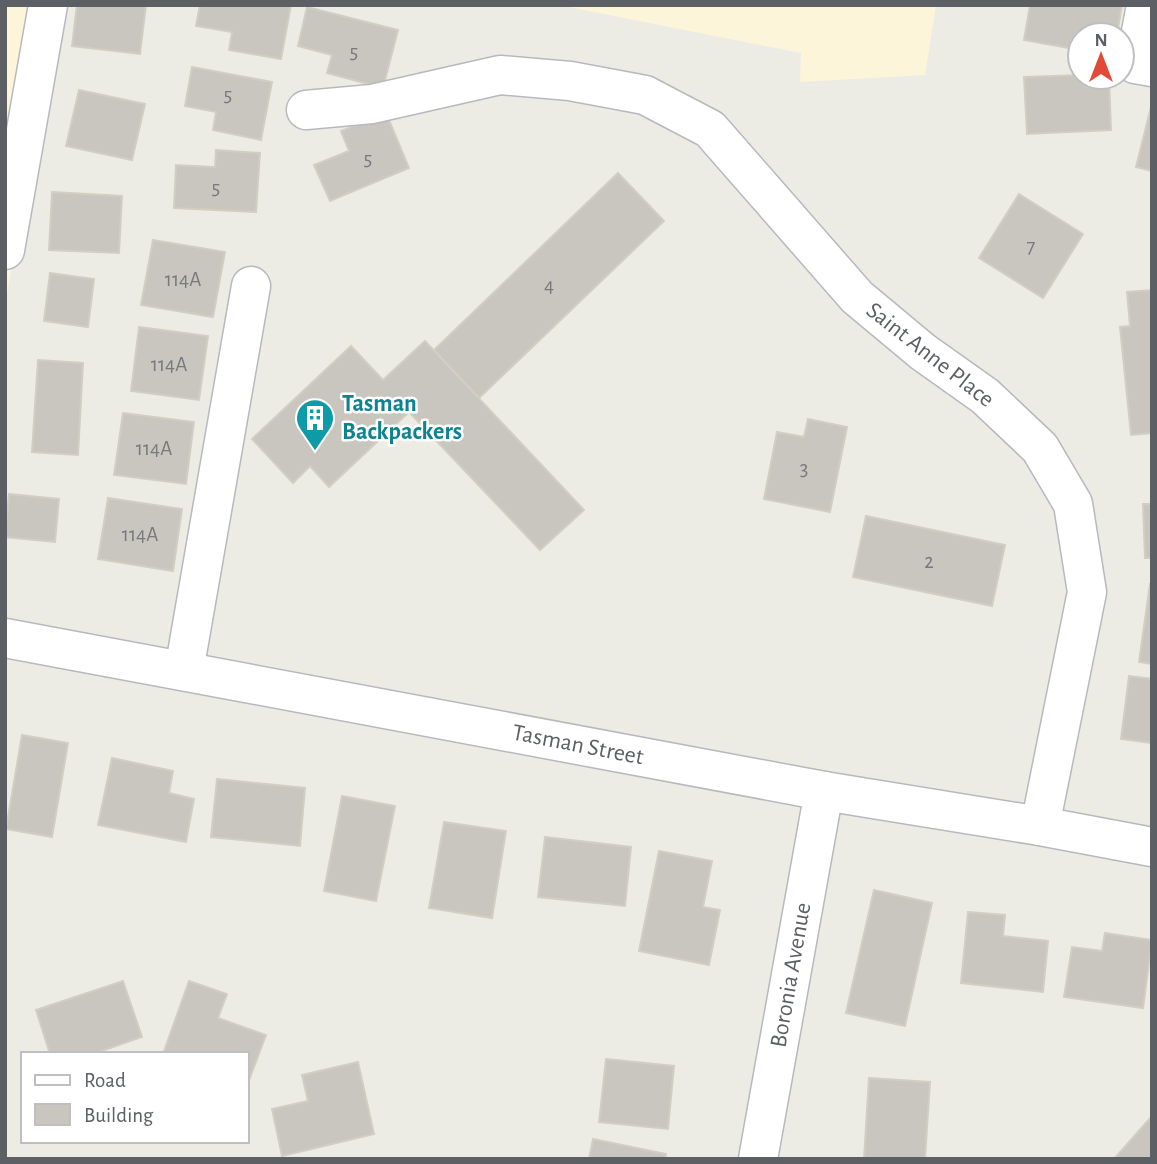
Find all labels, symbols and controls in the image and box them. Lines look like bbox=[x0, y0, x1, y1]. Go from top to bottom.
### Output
north arrow bbox=[1066, 21, 1136, 91]
text: N bbox=[1094, 31, 1108, 50]
house number: 5 bbox=[350, 41, 358, 62]
house number: 5 bbox=[224, 84, 232, 105]
house number: 5 bbox=[364, 148, 372, 169]
house number: 5 bbox=[212, 177, 220, 198]
house number: 7 bbox=[1027, 236, 1036, 257]
house number: 114A bbox=[165, 269, 201, 290]
house number: 4 bbox=[544, 275, 554, 296]
street label: Saint Anne Place bbox=[862, 298, 998, 412]
house number: 114A bbox=[151, 354, 187, 375]
place label: Tasman Backpackers bbox=[342, 392, 462, 444]
building icon: Tasman Backpackers bbox=[294, 397, 336, 452]
house number: 114A bbox=[136, 438, 172, 459]
house number: 3 bbox=[800, 458, 808, 479]
house number: 114A bbox=[122, 524, 158, 545]
house number: 2 bbox=[924, 551, 934, 572]
street label: Tasman Street bbox=[510, 721, 646, 770]
street label: Boronia Avenue bbox=[766, 901, 816, 1049]
legend bbox=[21, 1052, 248, 1143]
text: Road bbox=[84, 1070, 126, 1091]
text: Building bbox=[84, 1105, 154, 1126]

